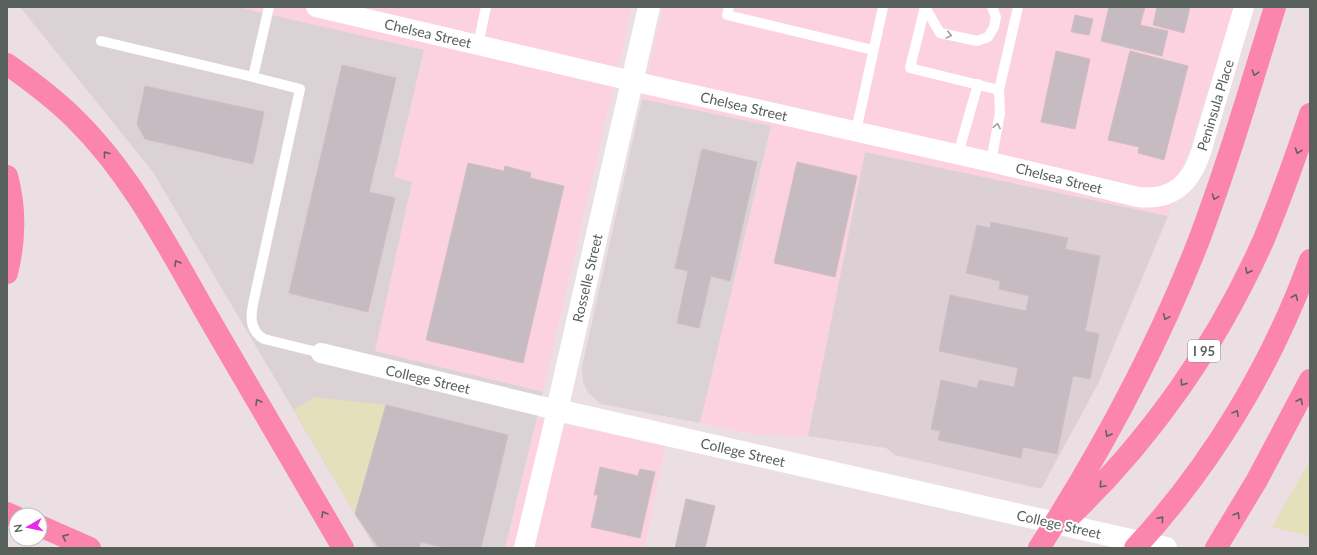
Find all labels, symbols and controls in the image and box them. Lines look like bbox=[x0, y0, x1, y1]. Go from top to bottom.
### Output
street label: Chelsea Street bbox=[383, 15, 473, 51]
one-way arrow bbox=[945, 30, 952, 39]
street label: Peninsula Place bbox=[1193, 57, 1237, 153]
one-way arrow bbox=[1251, 69, 1260, 76]
street label: Chelsea Street bbox=[699, 88, 789, 124]
one-way arrow bbox=[993, 123, 1001, 129]
one-way arrow bbox=[1294, 147, 1302, 154]
one-way arrow bbox=[104, 151, 111, 158]
street label: Chelsea Street bbox=[1014, 159, 1104, 197]
one-way arrow bbox=[1211, 193, 1219, 200]
street label: Rosselle Street bbox=[569, 232, 605, 324]
one-way arrow bbox=[174, 260, 181, 267]
one-way arrow bbox=[1245, 267, 1253, 274]
one-way arrow bbox=[1290, 294, 1298, 302]
one-way arrow bbox=[1163, 313, 1171, 321]
road number: I 95 bbox=[1188, 340, 1220, 362]
street label: College Street bbox=[384, 361, 472, 397]
one-way arrow bbox=[1181, 379, 1188, 386]
one-way arrow bbox=[1295, 398, 1302, 405]
one-way arrow bbox=[256, 399, 263, 406]
one-way arrow bbox=[1231, 410, 1238, 417]
one-way arrow bbox=[1105, 429, 1112, 437]
street label: College Street bbox=[699, 434, 787, 470]
one-way arrow bbox=[1099, 480, 1107, 488]
street label: College Street bbox=[1015, 506, 1103, 542]
north arrow bbox=[8, 507, 48, 547]
one-way arrow bbox=[321, 511, 328, 518]
one-way arrow bbox=[1232, 512, 1239, 519]
one-way arrow bbox=[1156, 516, 1163, 523]
text: N bbox=[11, 523, 25, 534]
one-way arrow bbox=[62, 533, 69, 541]

